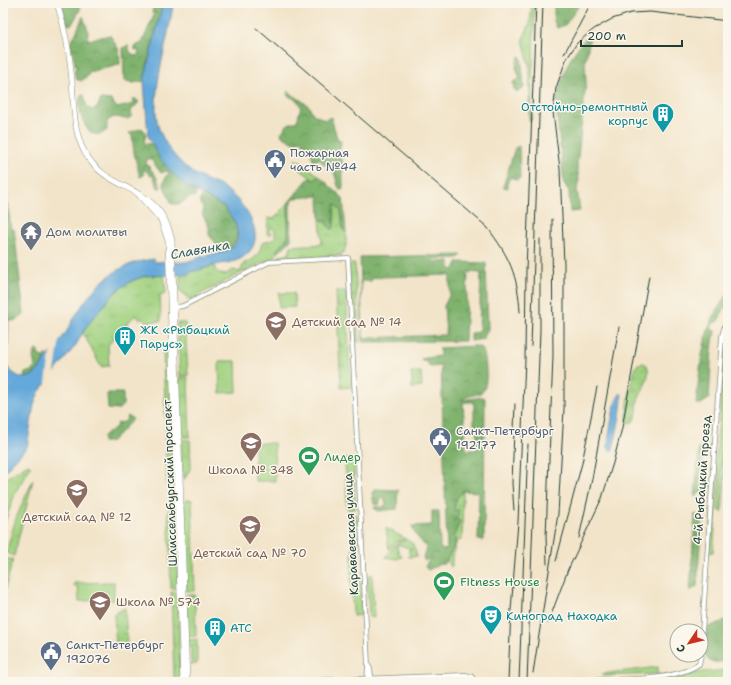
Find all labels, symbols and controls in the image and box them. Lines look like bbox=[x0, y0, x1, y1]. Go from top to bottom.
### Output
scale bar bbox=[581, 22, 682, 48]
text: 200 m bbox=[587, 28, 626, 44]
place label: Отстойно-ремонтный корпус bbox=[521, 99, 648, 129]
building icon: Отстойно-ремонтный корпус bbox=[650, 101, 676, 134]
place label: Пожарная часть №44 bbox=[290, 145, 357, 175]
public building icon: Пожарная часть №44 bbox=[262, 147, 288, 180]
temple icon: Дом молитвы bbox=[18, 219, 44, 252]
place label: Дом молитвы bbox=[46, 224, 127, 240]
water label: Славянка bbox=[169, 236, 231, 263]
school or university icon: Детский сад № 14 bbox=[263, 309, 289, 342]
place label: Детский сад № 14 bbox=[292, 314, 402, 330]
place label: ЖК «Рыбацкий Парус» bbox=[140, 322, 230, 352]
building icon: ЖК «Рыбацкий Парус» bbox=[112, 324, 138, 357]
street label: Шлиссельбургский проспект bbox=[159, 398, 181, 567]
street label: 4-й Рыбацкий проезд bbox=[689, 414, 715, 545]
place label: Санкт-Петербург 192177 bbox=[456, 423, 555, 453]
public building icon: Санкт-Петербург 192177 bbox=[427, 425, 453, 458]
school or university icon: Школа № 348 bbox=[238, 430, 264, 463]
sports icon: Лидер bbox=[296, 444, 322, 477]
place label: Лидер bbox=[324, 449, 361, 465]
place label: Школа № 348 bbox=[208, 462, 294, 478]
street label: Караваевская улица bbox=[340, 472, 362, 596]
school or university icon: Детский сад № 12 bbox=[64, 477, 90, 510]
place label: Детский сад № 12 bbox=[22, 509, 132, 525]
school or university icon: Детский сад № 70 bbox=[237, 513, 263, 546]
place label: Детский сад № 70 bbox=[193, 545, 307, 561]
sports icon: Fitness House bbox=[431, 569, 457, 602]
place label: Fitness House bbox=[460, 574, 540, 590]
school or university icon: Школа № 574 bbox=[87, 589, 113, 622]
place label: Школа № 574 bbox=[116, 594, 201, 610]
theatre icon: Киноград Находка bbox=[478, 603, 504, 636]
place label: Киноград Находка bbox=[506, 608, 618, 624]
building icon: АТС bbox=[202, 615, 228, 648]
place label: АТС bbox=[230, 620, 252, 636]
north arrow bbox=[669, 623, 709, 663]
place label: Санкт-Петербург 192076 bbox=[66, 637, 165, 667]
public building icon: Санкт-Петербург 192076 bbox=[38, 639, 64, 672]
text: С bbox=[673, 641, 689, 656]

